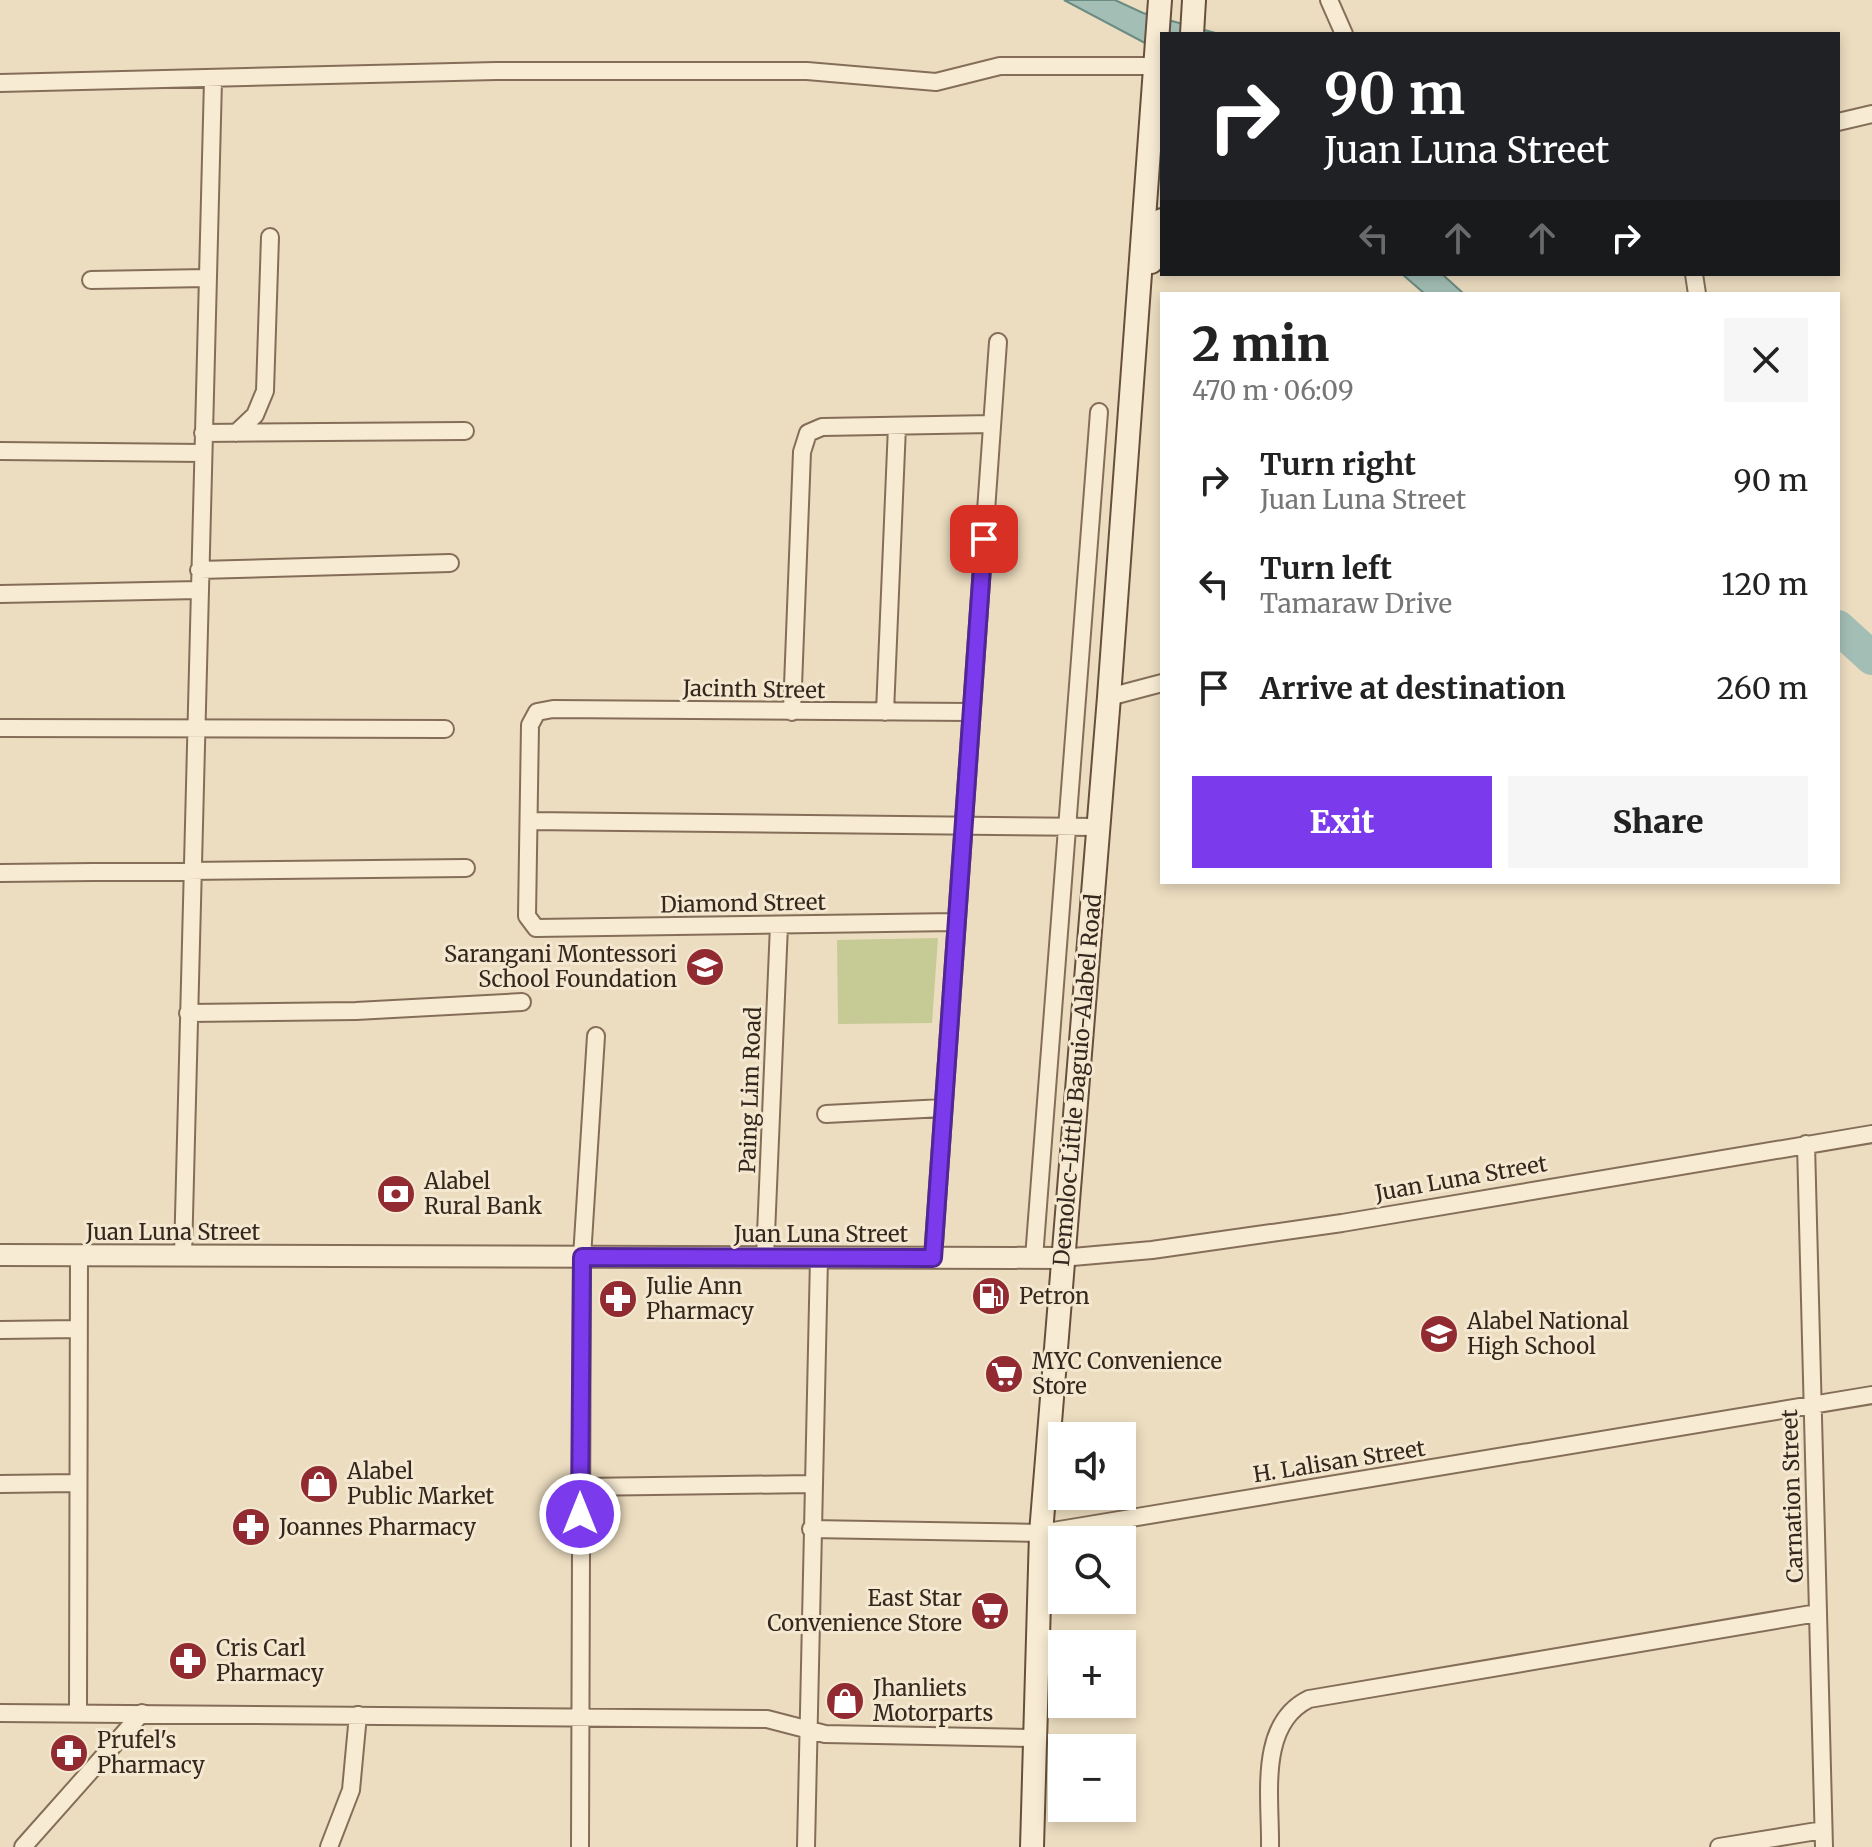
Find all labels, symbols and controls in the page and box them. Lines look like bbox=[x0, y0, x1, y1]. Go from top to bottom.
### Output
text: 90 m bbox=[1324, 59, 1465, 129]
icon: right bbox=[1192, 64, 1296, 168]
text: Juan Luna Street bbox=[1324, 128, 1609, 173]
icon: left bbox=[1352, 216, 1396, 260]
icon: ahead bbox=[1436, 216, 1480, 260]
icon: ahead bbox=[1520, 216, 1564, 260]
icon: right bbox=[1604, 216, 1648, 260]
text: 2 min bbox=[1192, 314, 1329, 374]
button: close bbox=[1724, 318, 1808, 402]
text: 470 m · 06:09 bbox=[1192, 374, 1354, 407]
text: Turn right bbox=[1260, 445, 1416, 483]
icon: right bbox=[1192, 458, 1236, 502]
text: 90 m bbox=[1734, 461, 1808, 499]
text: Juan Luna Street bbox=[1260, 483, 1466, 516]
pin bbox=[950, 505, 1018, 573]
icon: arrive bbox=[962, 517, 1006, 561]
text: Turn left bbox=[1260, 549, 1392, 587]
icon: left bbox=[1192, 562, 1236, 606]
text: 120 m bbox=[1721, 565, 1808, 603]
text: Tamaraw Drive bbox=[1260, 587, 1452, 620]
icon: arrive bbox=[1192, 666, 1236, 710]
text: Arrive at destination bbox=[1260, 669, 1566, 707]
text: 260 m bbox=[1717, 669, 1808, 707]
street label: Jacinth Street bbox=[681, 674, 826, 704]
button: Exit bbox=[1192, 776, 1492, 868]
button: Share bbox=[1508, 776, 1808, 868]
street label: Diamond Street bbox=[660, 888, 827, 918]
street label: Demoloc-Little Baguio-Alabel Road bbox=[1047, 893, 1107, 1267]
place label: Sarangani Montessori School Foundation bbox=[444, 940, 677, 993]
school or university icon: Sarangani Montessori School Foundation bbox=[684, 946, 726, 988]
street label: Paing Lim Road bbox=[733, 1006, 767, 1174]
street label: Juan Luna Street bbox=[1372, 1149, 1550, 1207]
place label: Alabel Rural Bank bbox=[423, 1167, 542, 1220]
bank icon: Alabel Rural Bank bbox=[375, 1173, 417, 1215]
street label: Juan Luna Street bbox=[85, 1218, 261, 1246]
street label: Juan Luna Street bbox=[733, 1220, 909, 1248]
place label: Julie Ann Pharmacy bbox=[645, 1272, 754, 1325]
fuel station icon: Petron bbox=[970, 1275, 1012, 1317]
pharmacy icon: Julie Ann Pharmacy bbox=[597, 1278, 639, 1320]
place label: Petron bbox=[1019, 1282, 1090, 1310]
place label: Alabel National High School bbox=[1466, 1307, 1629, 1360]
school or university icon: Alabel National High School bbox=[1418, 1313, 1460, 1355]
place label: MYC Convenience Store bbox=[1032, 1347, 1222, 1400]
supermarket icon: MYC Convenience Store bbox=[983, 1353, 1025, 1395]
street label: Carnation Street bbox=[1775, 1408, 1809, 1583]
map controls bbox=[1048, 1422, 1136, 1822]
button: sound bbox=[1048, 1422, 1136, 1510]
street label: H. Lalisan Street bbox=[1251, 1434, 1427, 1488]
place label: Alabel Public Market bbox=[346, 1457, 495, 1510]
shop icon: Alabel Public Market bbox=[298, 1463, 340, 1505]
position arrow bbox=[538, 1472, 622, 1556]
pharmacy icon: Joannes Pharmacy bbox=[230, 1506, 272, 1548]
place label: Joannes Pharmacy bbox=[278, 1513, 476, 1541]
button: search bbox=[1048, 1526, 1136, 1614]
place label: East Star Convenience Store bbox=[767, 1584, 962, 1637]
supermarket icon: East Star Convenience Store bbox=[969, 1590, 1011, 1632]
button: + bbox=[1048, 1630, 1136, 1718]
place label: Cris Carl Pharmacy bbox=[216, 1634, 324, 1687]
pharmacy icon: Cris Carl Pharmacy bbox=[167, 1640, 209, 1682]
place label: Jhanliets Motorparts bbox=[872, 1674, 993, 1727]
shop icon: Jhanliets Motorparts bbox=[824, 1680, 866, 1722]
place label: Prufel's Pharmacy bbox=[97, 1726, 205, 1779]
pharmacy icon: Prufel's Pharmacy bbox=[48, 1732, 90, 1774]
button: − bbox=[1048, 1734, 1136, 1822]

